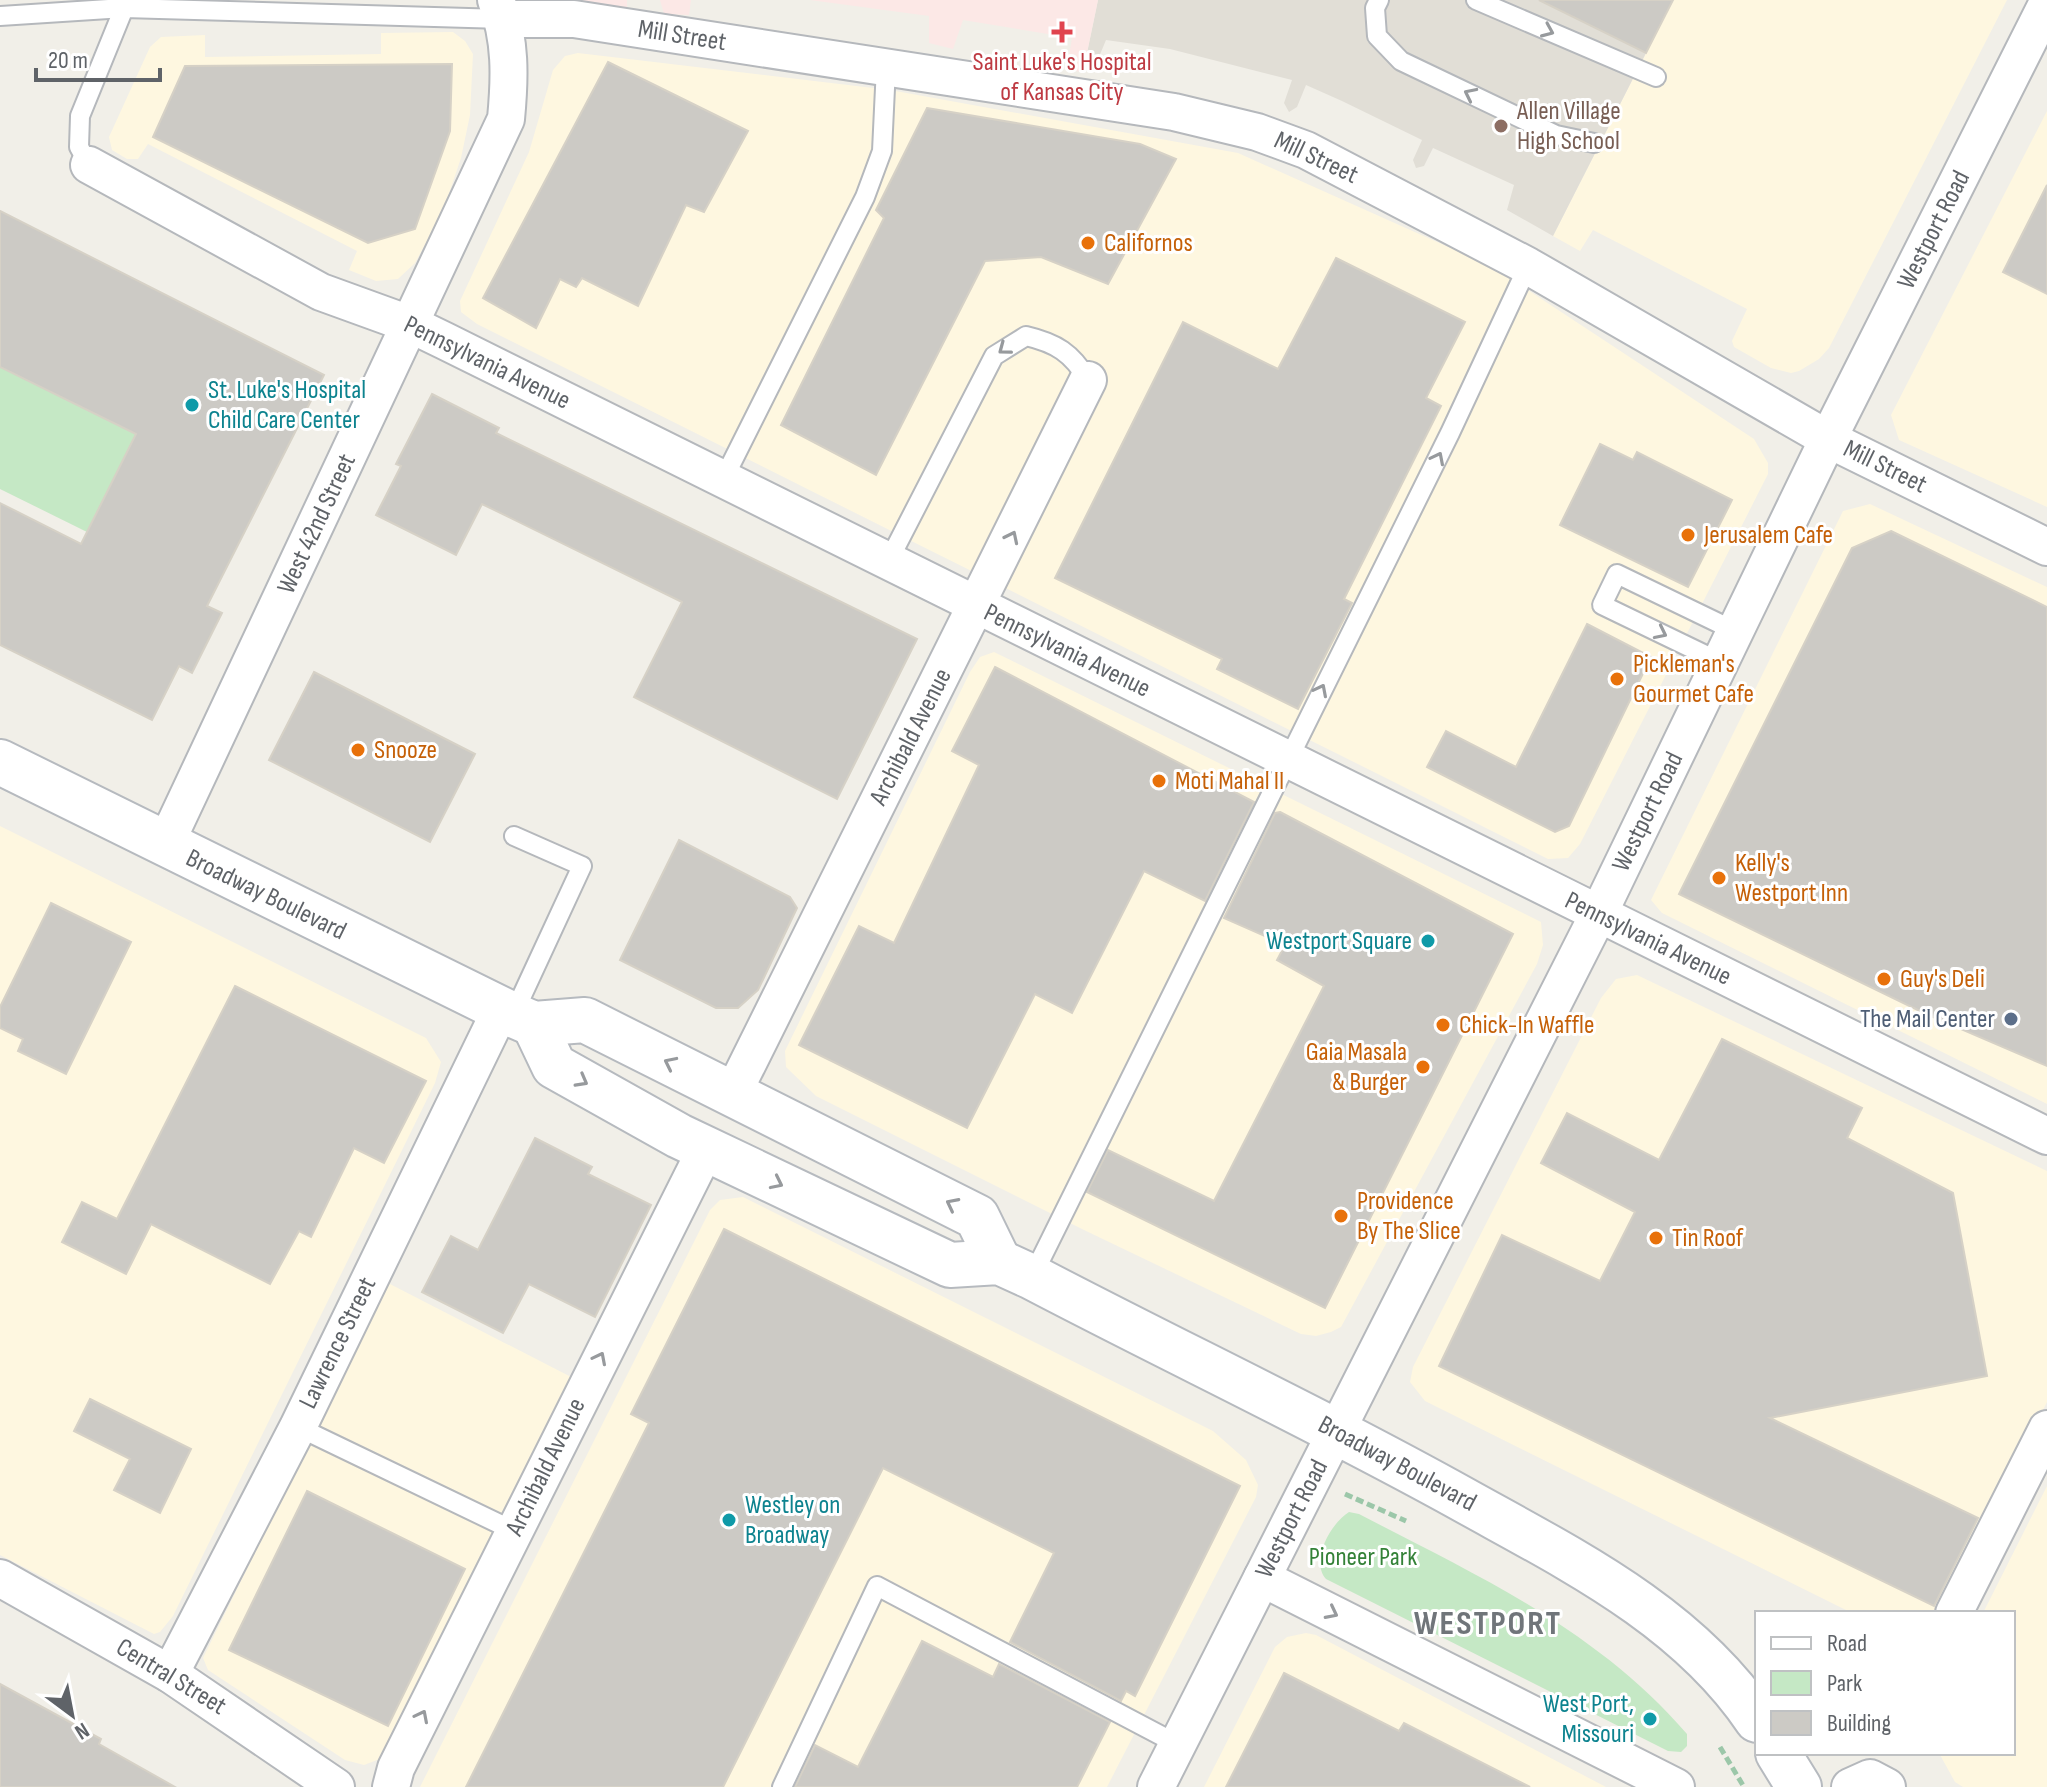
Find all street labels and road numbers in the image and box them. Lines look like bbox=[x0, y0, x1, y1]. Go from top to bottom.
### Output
street label: Mill Street bbox=[636, 14, 728, 58]
street label: Mill Street bbox=[1269, 125, 1363, 191]
street label: Westport Road bbox=[1891, 166, 1977, 294]
street label: Pennsylvania Avenue bbox=[399, 309, 575, 417]
street label: Mill Street bbox=[1838, 434, 1932, 500]
street label: West 42nd Street bbox=[271, 449, 363, 599]
street label: Pennsylvania Avenue bbox=[979, 597, 1155, 705]
street label: Archibald Avenue bbox=[863, 663, 959, 811]
street label: Westport Road bbox=[1606, 747, 1690, 877]
street label: Broadway Boulevard bbox=[181, 843, 351, 947]
street label: Pennsylvania Avenue bbox=[1560, 885, 1736, 993]
street label: Lawrence Street bbox=[293, 1272, 383, 1414]
street label: Archibald Avenue bbox=[499, 1393, 593, 1542]
street label: Broadway Boulevard bbox=[1313, 1409, 1481, 1519]
street label: Westport Road bbox=[1249, 1455, 1335, 1583]
street label: Central Street bbox=[110, 1632, 232, 1722]

